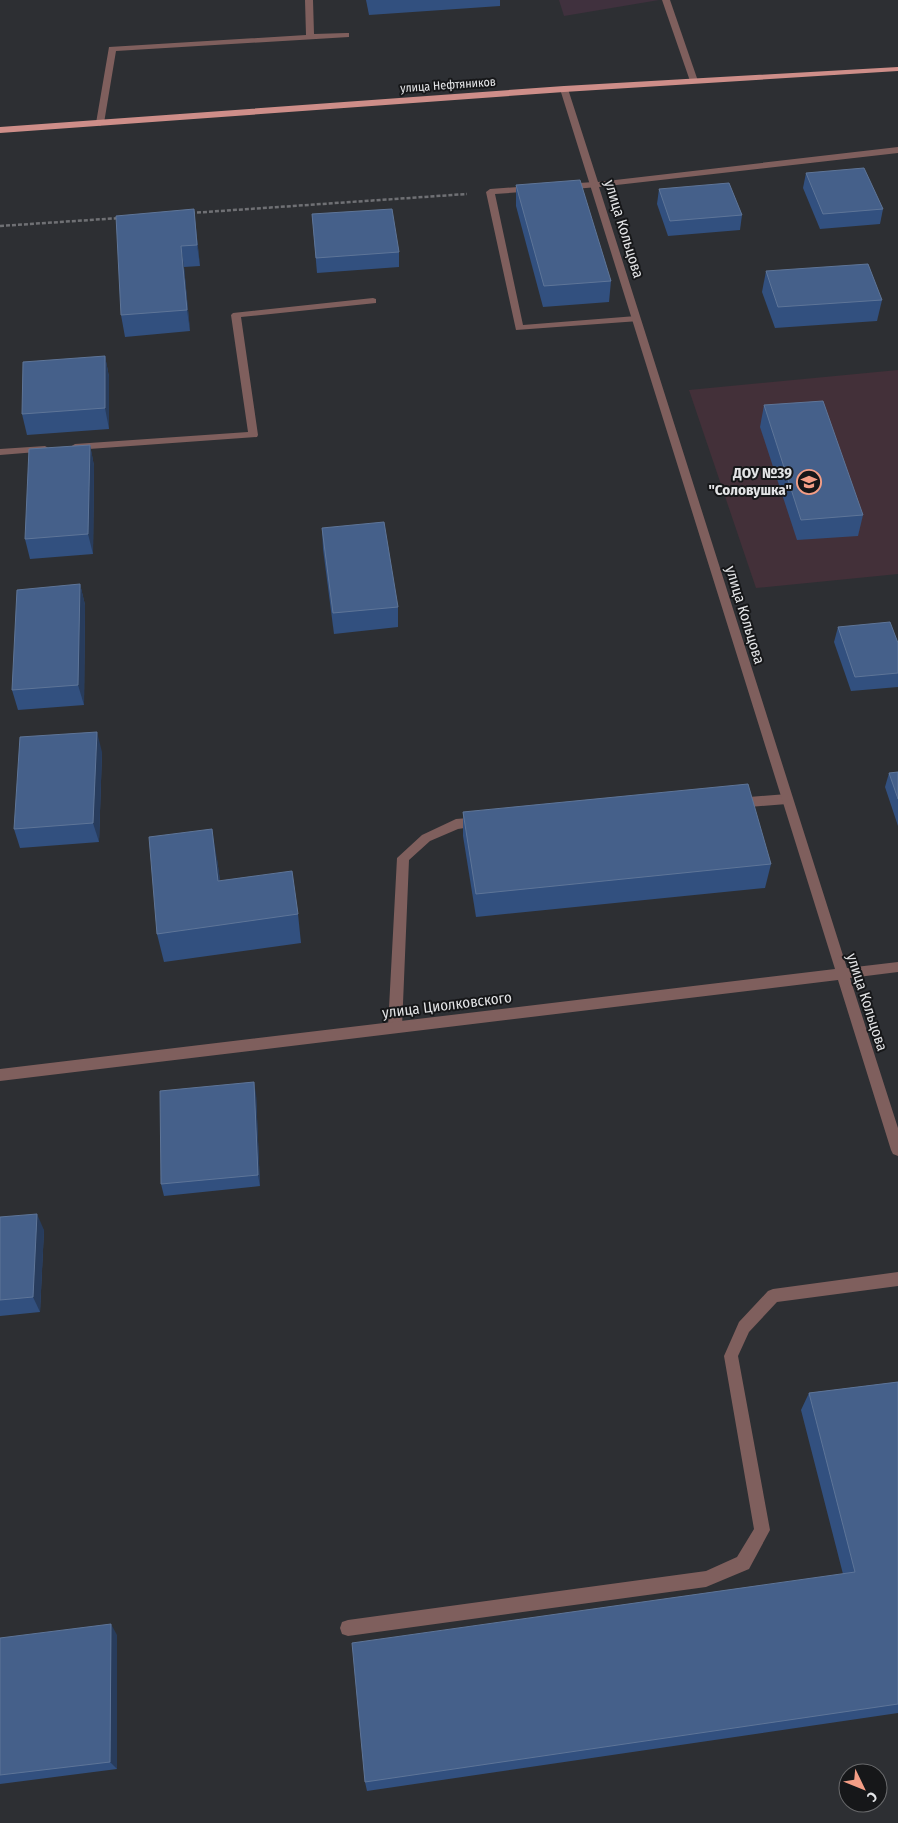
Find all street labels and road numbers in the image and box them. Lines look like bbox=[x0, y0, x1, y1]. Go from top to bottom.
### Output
street label: улица Нефтяников bbox=[400, 75, 496, 95]
street label: улица Кольцова bbox=[601, 178, 647, 280]
street label: улица Кольцова bbox=[722, 564, 768, 666]
street label: улица Кольцова bbox=[843, 951, 891, 1053]
street label: улица Циолковского bbox=[381, 988, 513, 1022]

